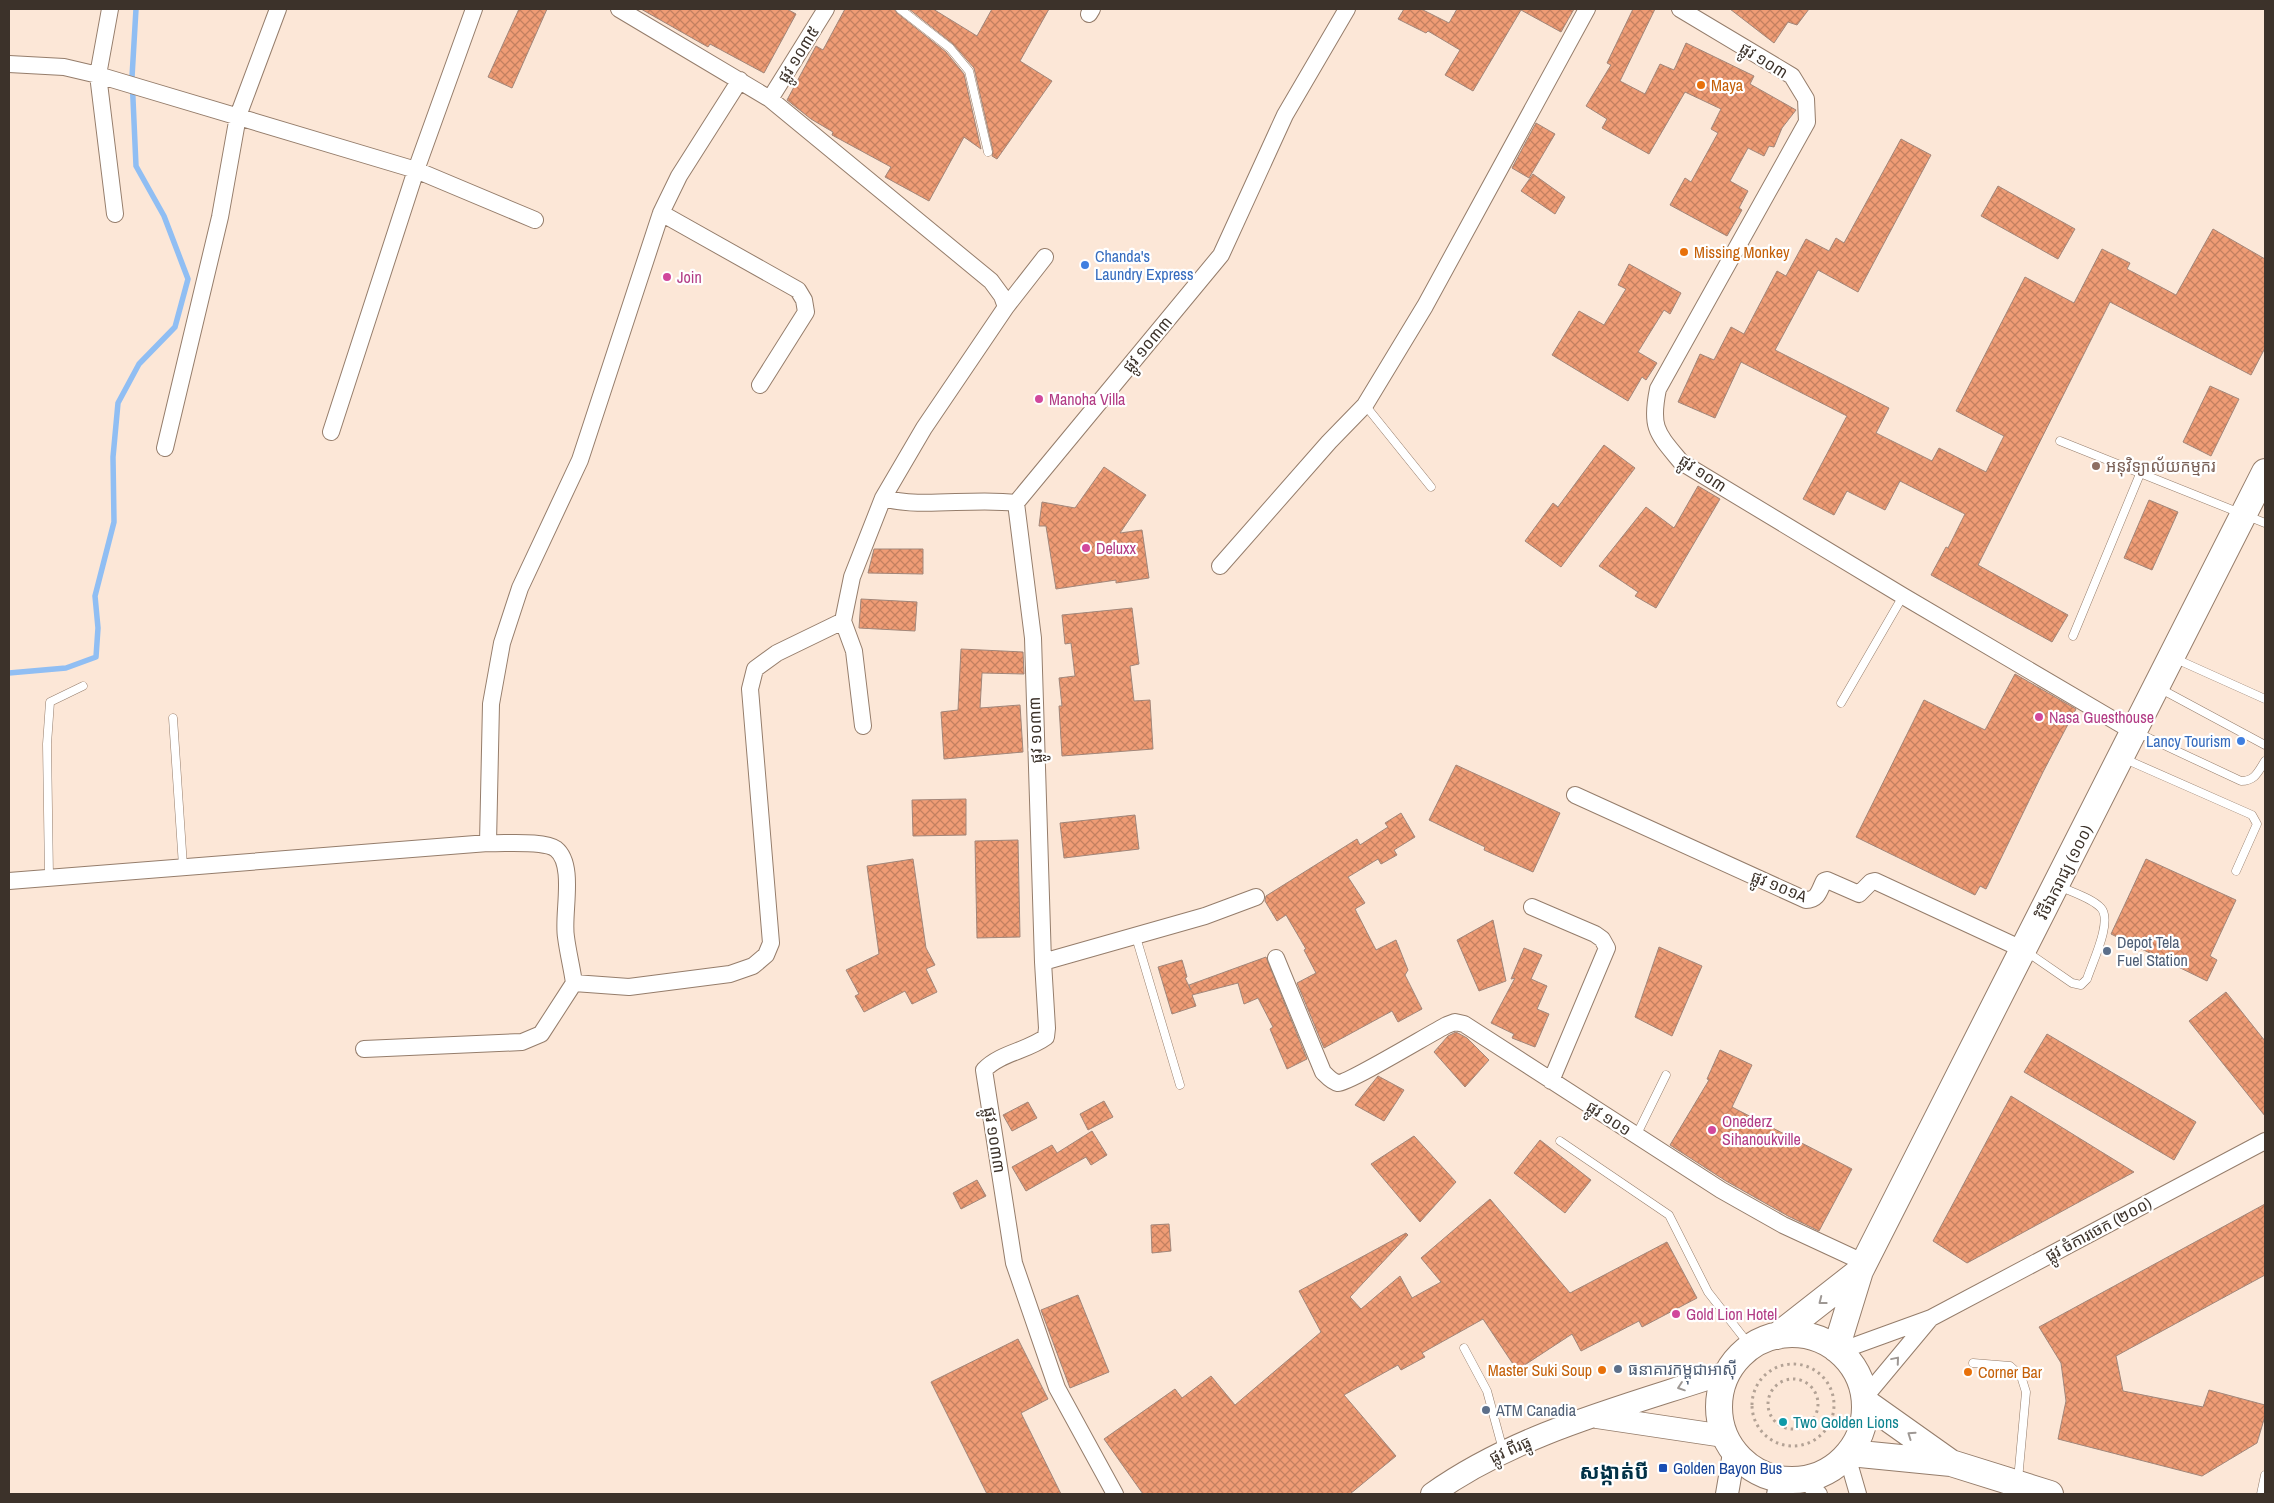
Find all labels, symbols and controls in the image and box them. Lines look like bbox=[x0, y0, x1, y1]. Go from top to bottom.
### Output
street label: ផ្លូវ ១០៣៥ bbox=[772, 21, 827, 89]
street label: ផ្លូវ ១០៣ bbox=[1734, 37, 1792, 87]
place label: Maya bbox=[1711, 74, 1744, 96]
marker: Maya bbox=[1695, 79, 1707, 91]
place label: Missing Monkey bbox=[1694, 241, 1790, 263]
place label: Chanda's Laundry Express bbox=[1095, 245, 1193, 285]
marker: Missing Monkey bbox=[1678, 246, 1690, 258]
marker: Chanda's Laundry Express bbox=[1079, 259, 1091, 271]
place label: Join bbox=[677, 266, 702, 288]
marker: Join bbox=[661, 271, 673, 283]
street label: ផ្លូវ ១០៣៣ bbox=[1117, 311, 1180, 379]
place label: Manoha Villa bbox=[1049, 388, 1126, 410]
marker: Manoha Villa bbox=[1033, 393, 1045, 405]
street label: ផ្លូវ ១០៣ bbox=[1673, 449, 1731, 500]
place label: អនុវិទ្យាល័យកម្មករ bbox=[2106, 455, 2216, 477]
marker: អនុវិទ្យាល័យកម្មករ bbox=[2090, 460, 2102, 472]
place label: Deluxx bbox=[1096, 537, 1137, 559]
marker: Deluxx bbox=[1080, 542, 1092, 554]
street label: ផ្លូវ ១០៣៣ bbox=[1023, 696, 1051, 764]
place label: Nasa Guesthouse bbox=[2049, 706, 2154, 728]
marker: Nasa Guesthouse bbox=[2033, 711, 2045, 723]
place label: Lancy Tourism bbox=[2146, 730, 2231, 752]
marker: Lancy Tourism bbox=[2235, 735, 2247, 747]
street label: វិថីឯករាជ្យ (១០០) bbox=[2030, 821, 2097, 924]
street label: ផ្លូវ ១០១A bbox=[1746, 865, 1810, 911]
place label: Depot Tela Fuel Station bbox=[2117, 931, 2188, 971]
marker: Depot Tela Fuel Station bbox=[2101, 945, 2113, 957]
street label: ផ្លូវ ១០១ bbox=[1580, 1095, 1636, 1144]
street label: ផ្លូវ ១០៣៣ bbox=[975, 1105, 1011, 1175]
place label: Onederz Sihanoukville bbox=[1722, 1110, 1801, 1150]
marker: Onederz Sihanoukville bbox=[1706, 1124, 1718, 1136]
street label: ផ្លូវ ចំការចេក (២០០) bbox=[2041, 1192, 2157, 1270]
one-way arrow bbox=[1818, 1295, 1828, 1304]
place label: Gold Lion Hotel bbox=[1686, 1303, 1777, 1325]
marker: Gold Lion Hotel bbox=[1670, 1308, 1682, 1320]
one-way arrow bbox=[1890, 1357, 1899, 1366]
place label: ធនាគារកម្ពុជាអាសុី bbox=[1628, 1358, 1737, 1385]
place label: Master Suki Soup bbox=[1488, 1359, 1592, 1381]
place label: Corner Bar bbox=[1978, 1361, 2043, 1383]
marker: ធនាគារកម្ពុជាអាសុី bbox=[1612, 1363, 1624, 1375]
marker: Master Suki Soup bbox=[1596, 1364, 1608, 1376]
marker: Corner Bar bbox=[1962, 1366, 1974, 1378]
one-way arrow bbox=[1678, 1382, 1686, 1392]
place label: ATM Canadia bbox=[1495, 1399, 1577, 1421]
marker: ATM Canadia bbox=[1480, 1404, 1492, 1416]
place label: Two Golden Lions bbox=[1793, 1411, 1899, 1433]
marker: Two Golden Lions bbox=[1777, 1416, 1789, 1428]
street label: ផ្លូវ ពីរធ្នូ bbox=[1485, 1430, 1536, 1471]
one-way arrow bbox=[1908, 1432, 1917, 1441]
district label: សង្កាត់បី bbox=[1579, 1457, 1649, 1486]
place label: Golden Bayon Bus bbox=[1673, 1457, 1782, 1479]
marker: Golden Bayon Bus bbox=[1657, 1462, 1669, 1474]

